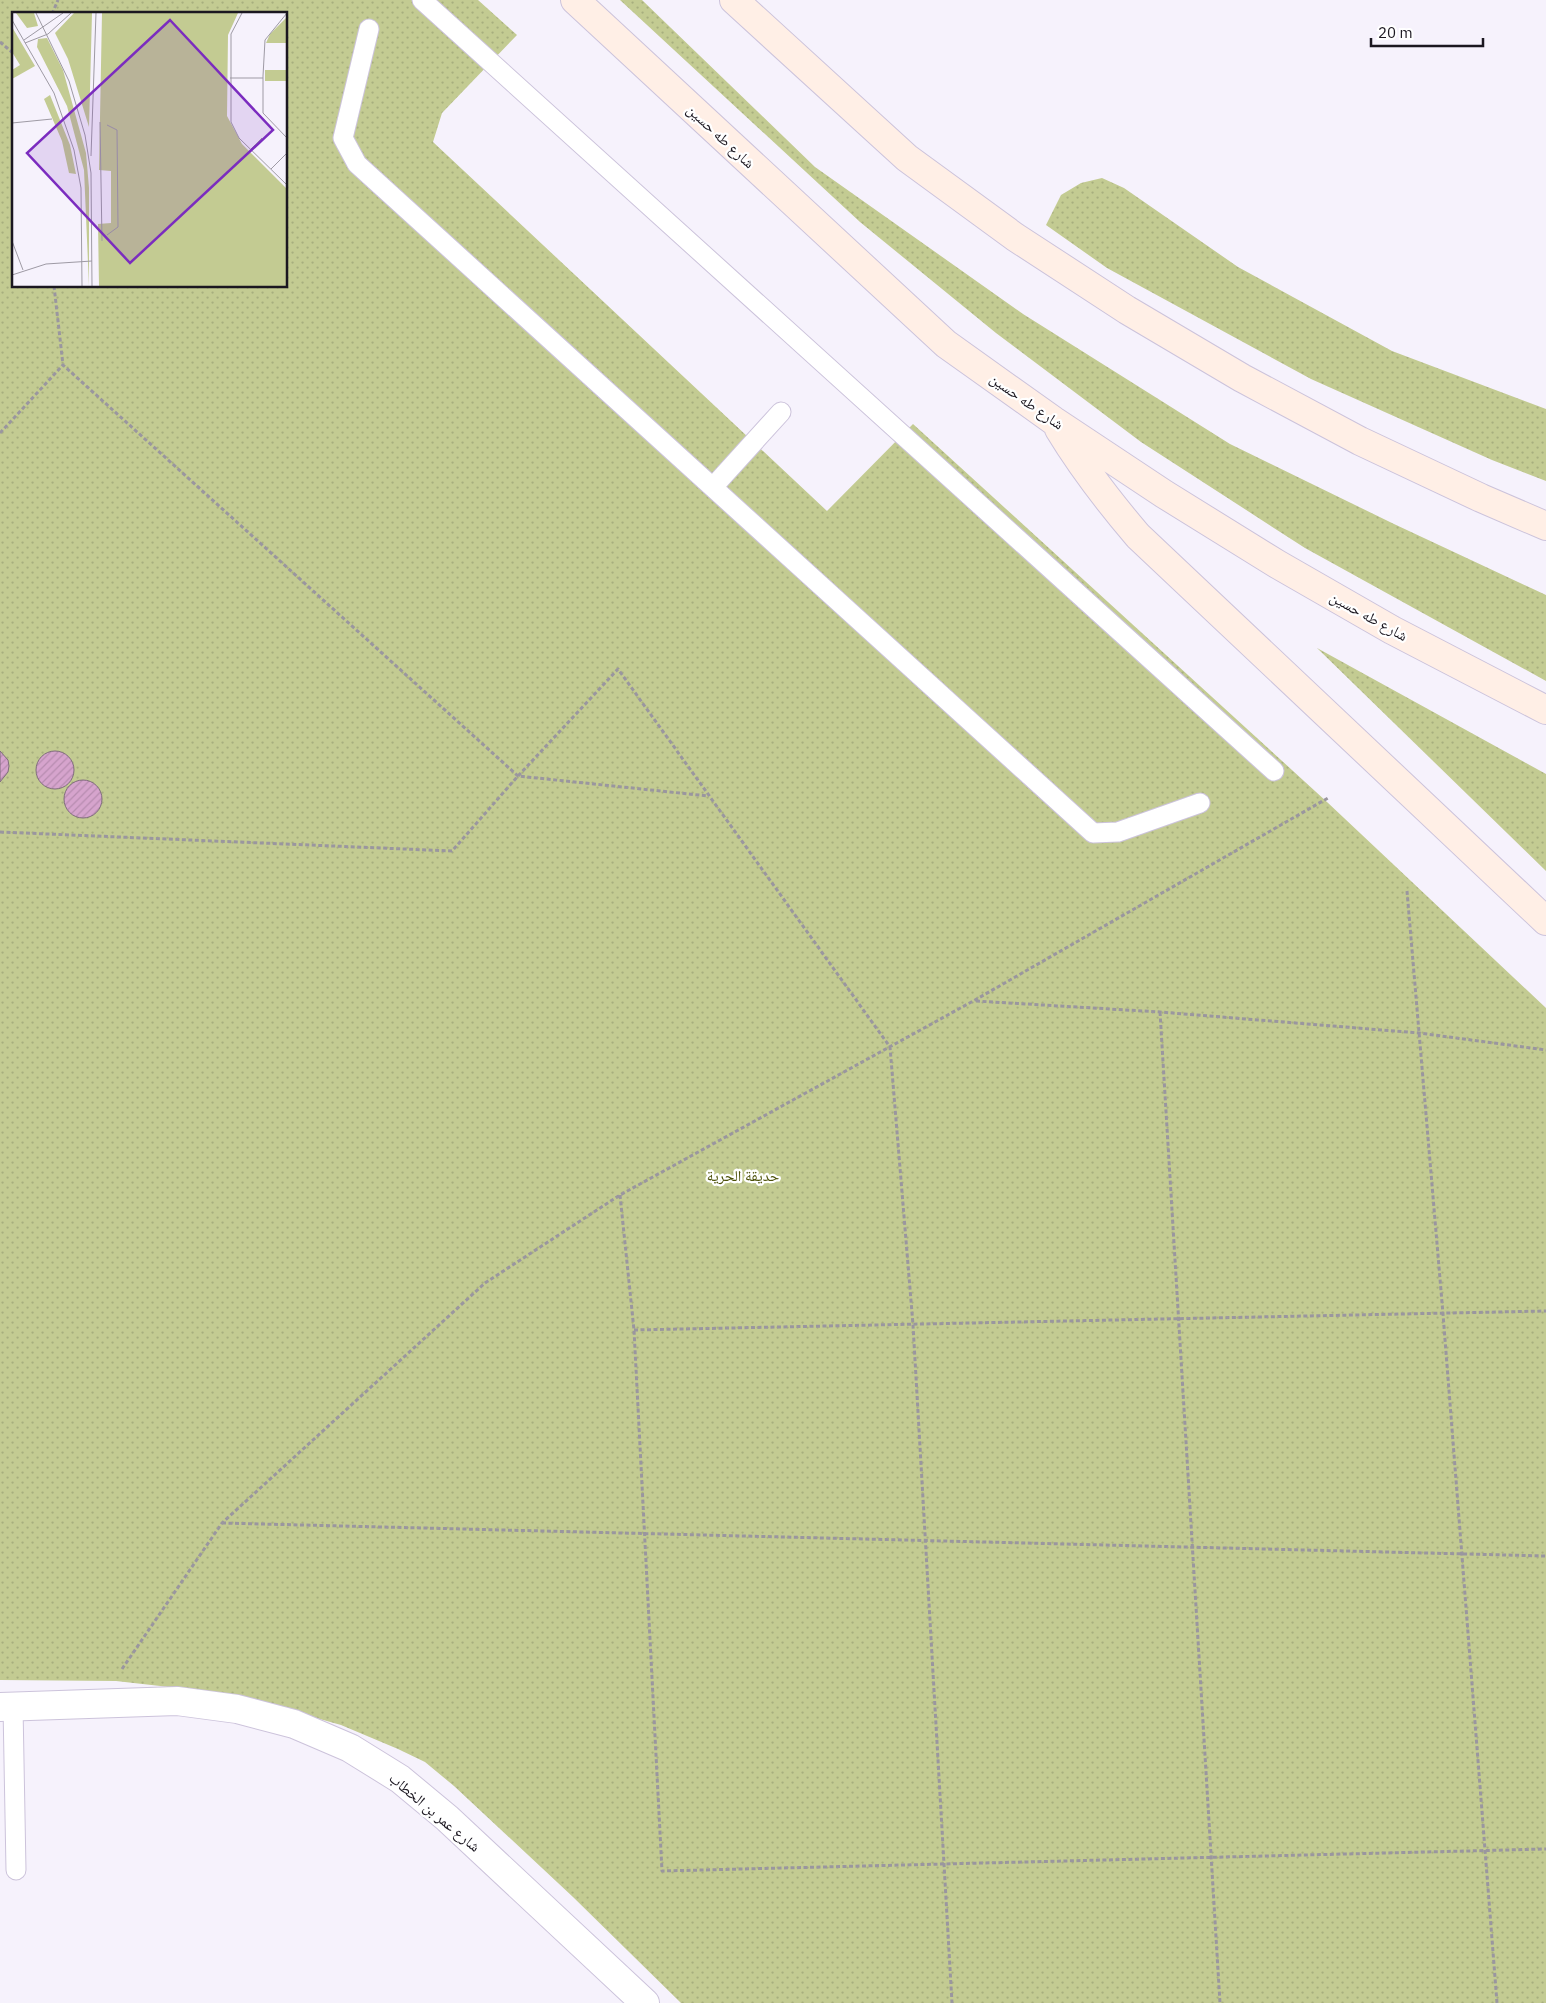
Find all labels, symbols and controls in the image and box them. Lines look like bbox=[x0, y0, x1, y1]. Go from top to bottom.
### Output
inset map bbox=[12, 12, 288, 288]
scale bar bbox=[1371, 15, 1484, 47]
text: 20 m bbox=[1378, 23, 1413, 42]
street label: شارع طه حسين bbox=[682, 100, 759, 173]
street label: شارع طه حسين bbox=[986, 369, 1068, 434]
street label: شارع طه حسين bbox=[1326, 587, 1411, 646]
park label: حديقة الحرية bbox=[707, 1166, 780, 1185]
street label: شارع عمر بن الخطاب bbox=[385, 1768, 485, 1857]

